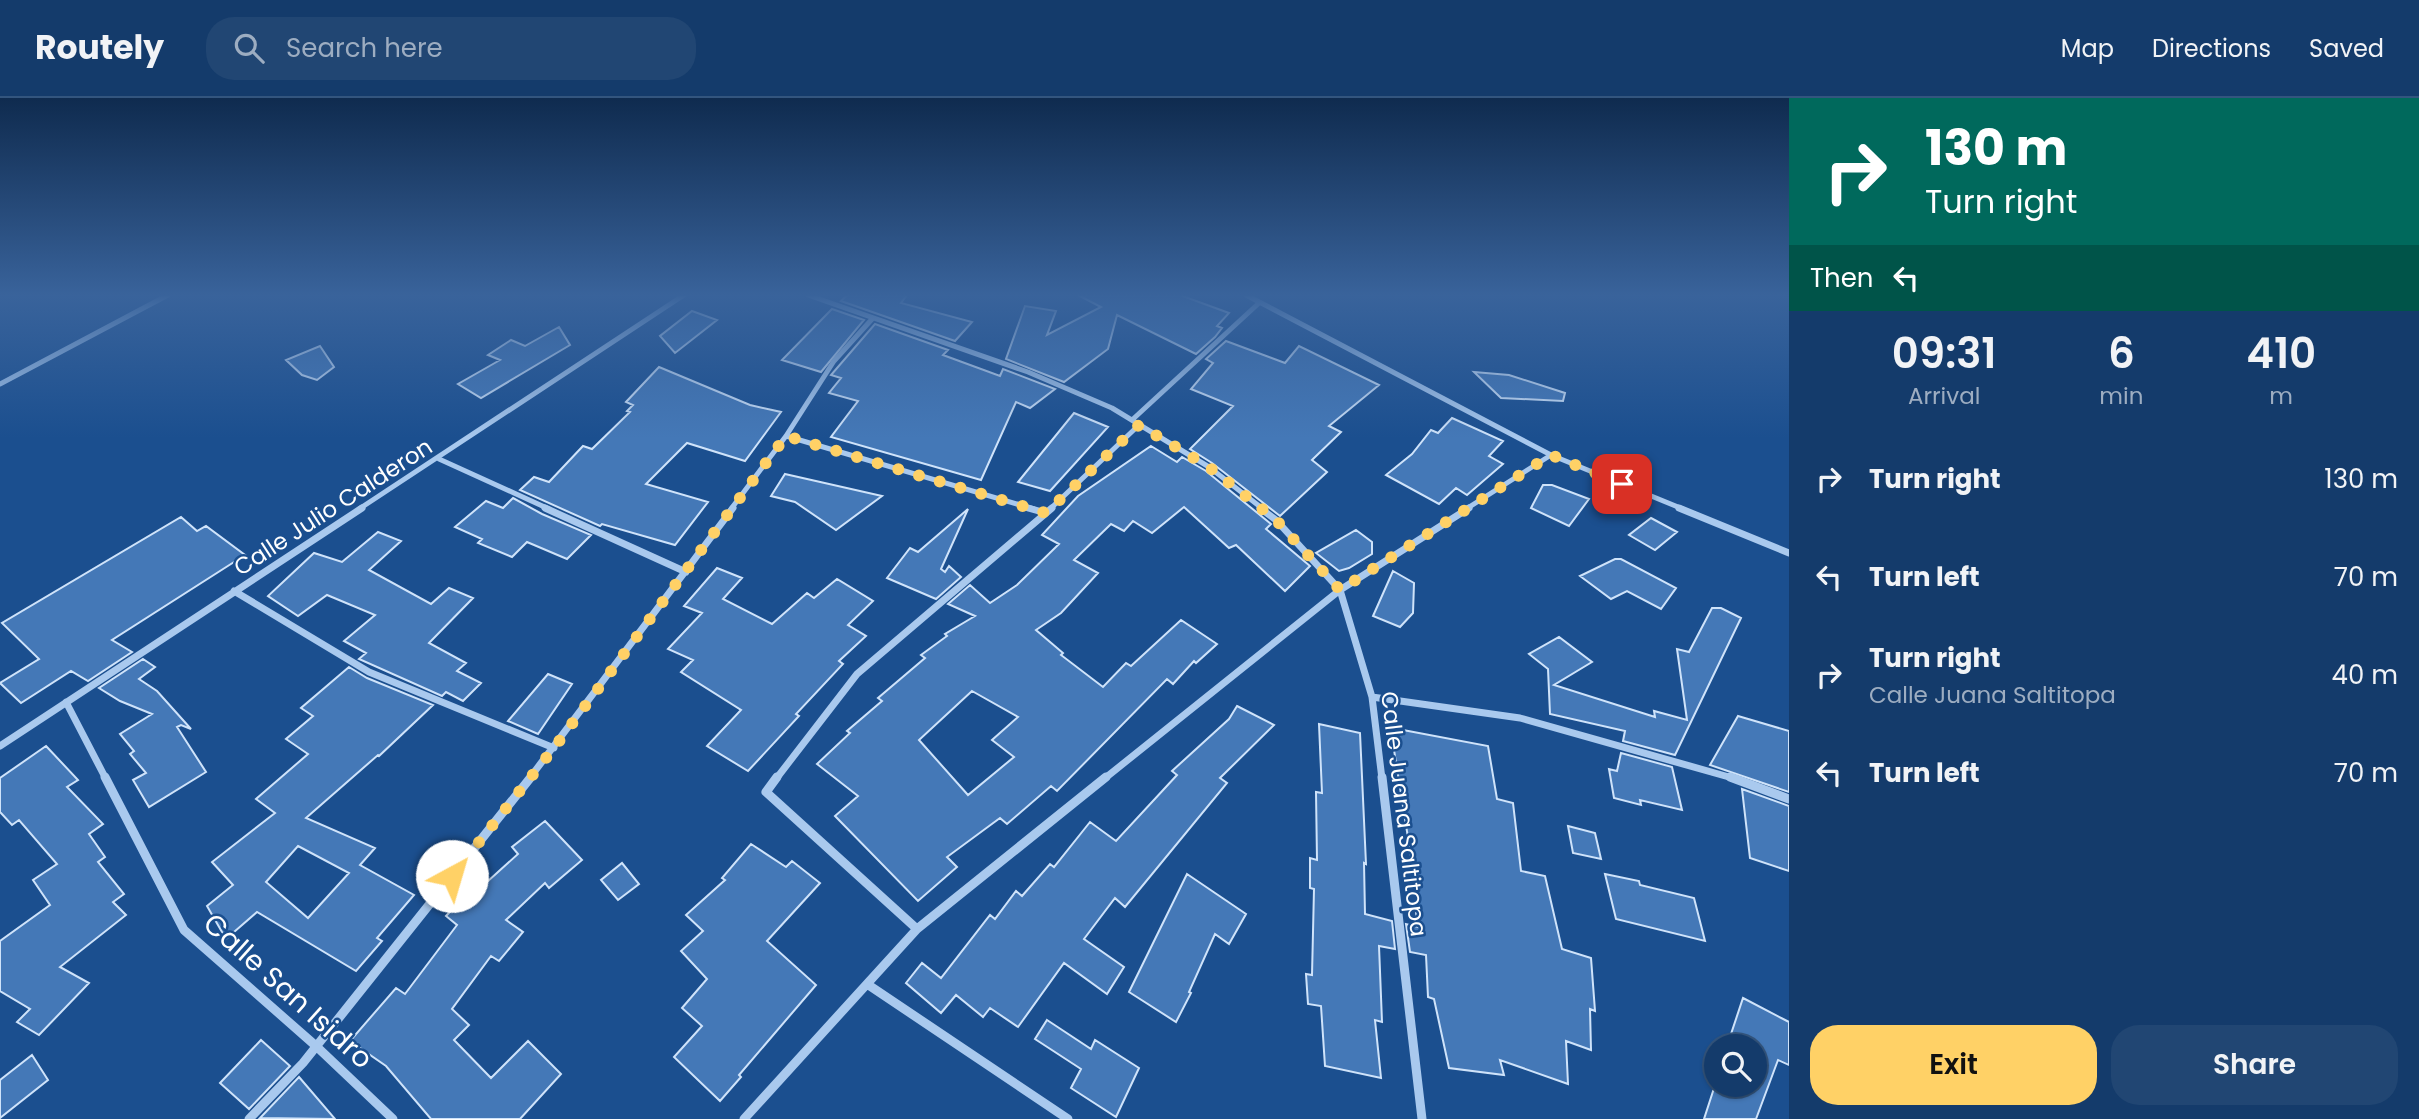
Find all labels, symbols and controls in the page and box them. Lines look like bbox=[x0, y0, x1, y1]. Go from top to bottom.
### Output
search box bbox=[206, 17, 696, 80]
text: Routely bbox=[35, 24, 164, 71]
icon: search bbox=[230, 29, 268, 67]
text: Search here bbox=[286, 30, 443, 66]
text: Map bbox=[2061, 32, 2114, 65]
text: Directions bbox=[2152, 32, 2271, 65]
text: Saved bbox=[2309, 32, 2384, 65]
text: 130 m bbox=[1925, 114, 2067, 182]
icon: right bbox=[1810, 126, 1901, 217]
text: Turn right bbox=[1925, 179, 2077, 224]
icon: left bbox=[1887, 259, 1925, 297]
text: Then bbox=[1810, 260, 1873, 296]
text: 09:31 bbox=[1892, 324, 1997, 383]
text: 6 bbox=[2108, 324, 2135, 383]
text: 410 bbox=[2246, 324, 2316, 383]
text: Arrival bbox=[1908, 380, 1980, 412]
text: min bbox=[2099, 380, 2143, 412]
text: m bbox=[2269, 380, 2293, 412]
street label: Calle Julio Calderon bbox=[227, 431, 439, 583]
pin bbox=[1592, 454, 1652, 514]
icon: right bbox=[1810, 460, 1848, 498]
text: Turn right bbox=[1869, 461, 2001, 497]
text: 130 m bbox=[2324, 461, 2398, 497]
icon: arrive bbox=[1603, 465, 1641, 503]
icon: left bbox=[1810, 558, 1848, 596]
text: Turn left bbox=[1869, 559, 1980, 595]
text: 70 m bbox=[2334, 559, 2398, 595]
text: Turn right bbox=[1869, 640, 2001, 676]
icon: right bbox=[1810, 656, 1848, 694]
text: 40 m bbox=[2332, 657, 2398, 693]
text: Calle Juana Saltitopa bbox=[1869, 679, 2116, 711]
street label: Calle Juana Saltitopa bbox=[1373, 690, 1435, 938]
icon: left bbox=[1810, 754, 1848, 792]
text: Turn left bbox=[1869, 755, 1980, 791]
text: 70 m bbox=[2334, 755, 2398, 791]
position arrow bbox=[415, 839, 489, 913]
street label: Calle San Isidro bbox=[195, 904, 381, 1078]
button: Exit bbox=[1810, 1025, 2097, 1105]
button: Share bbox=[2111, 1025, 2398, 1105]
map controls bbox=[1704, 1034, 1767, 1097]
button: search bbox=[1704, 1034, 1767, 1097]

